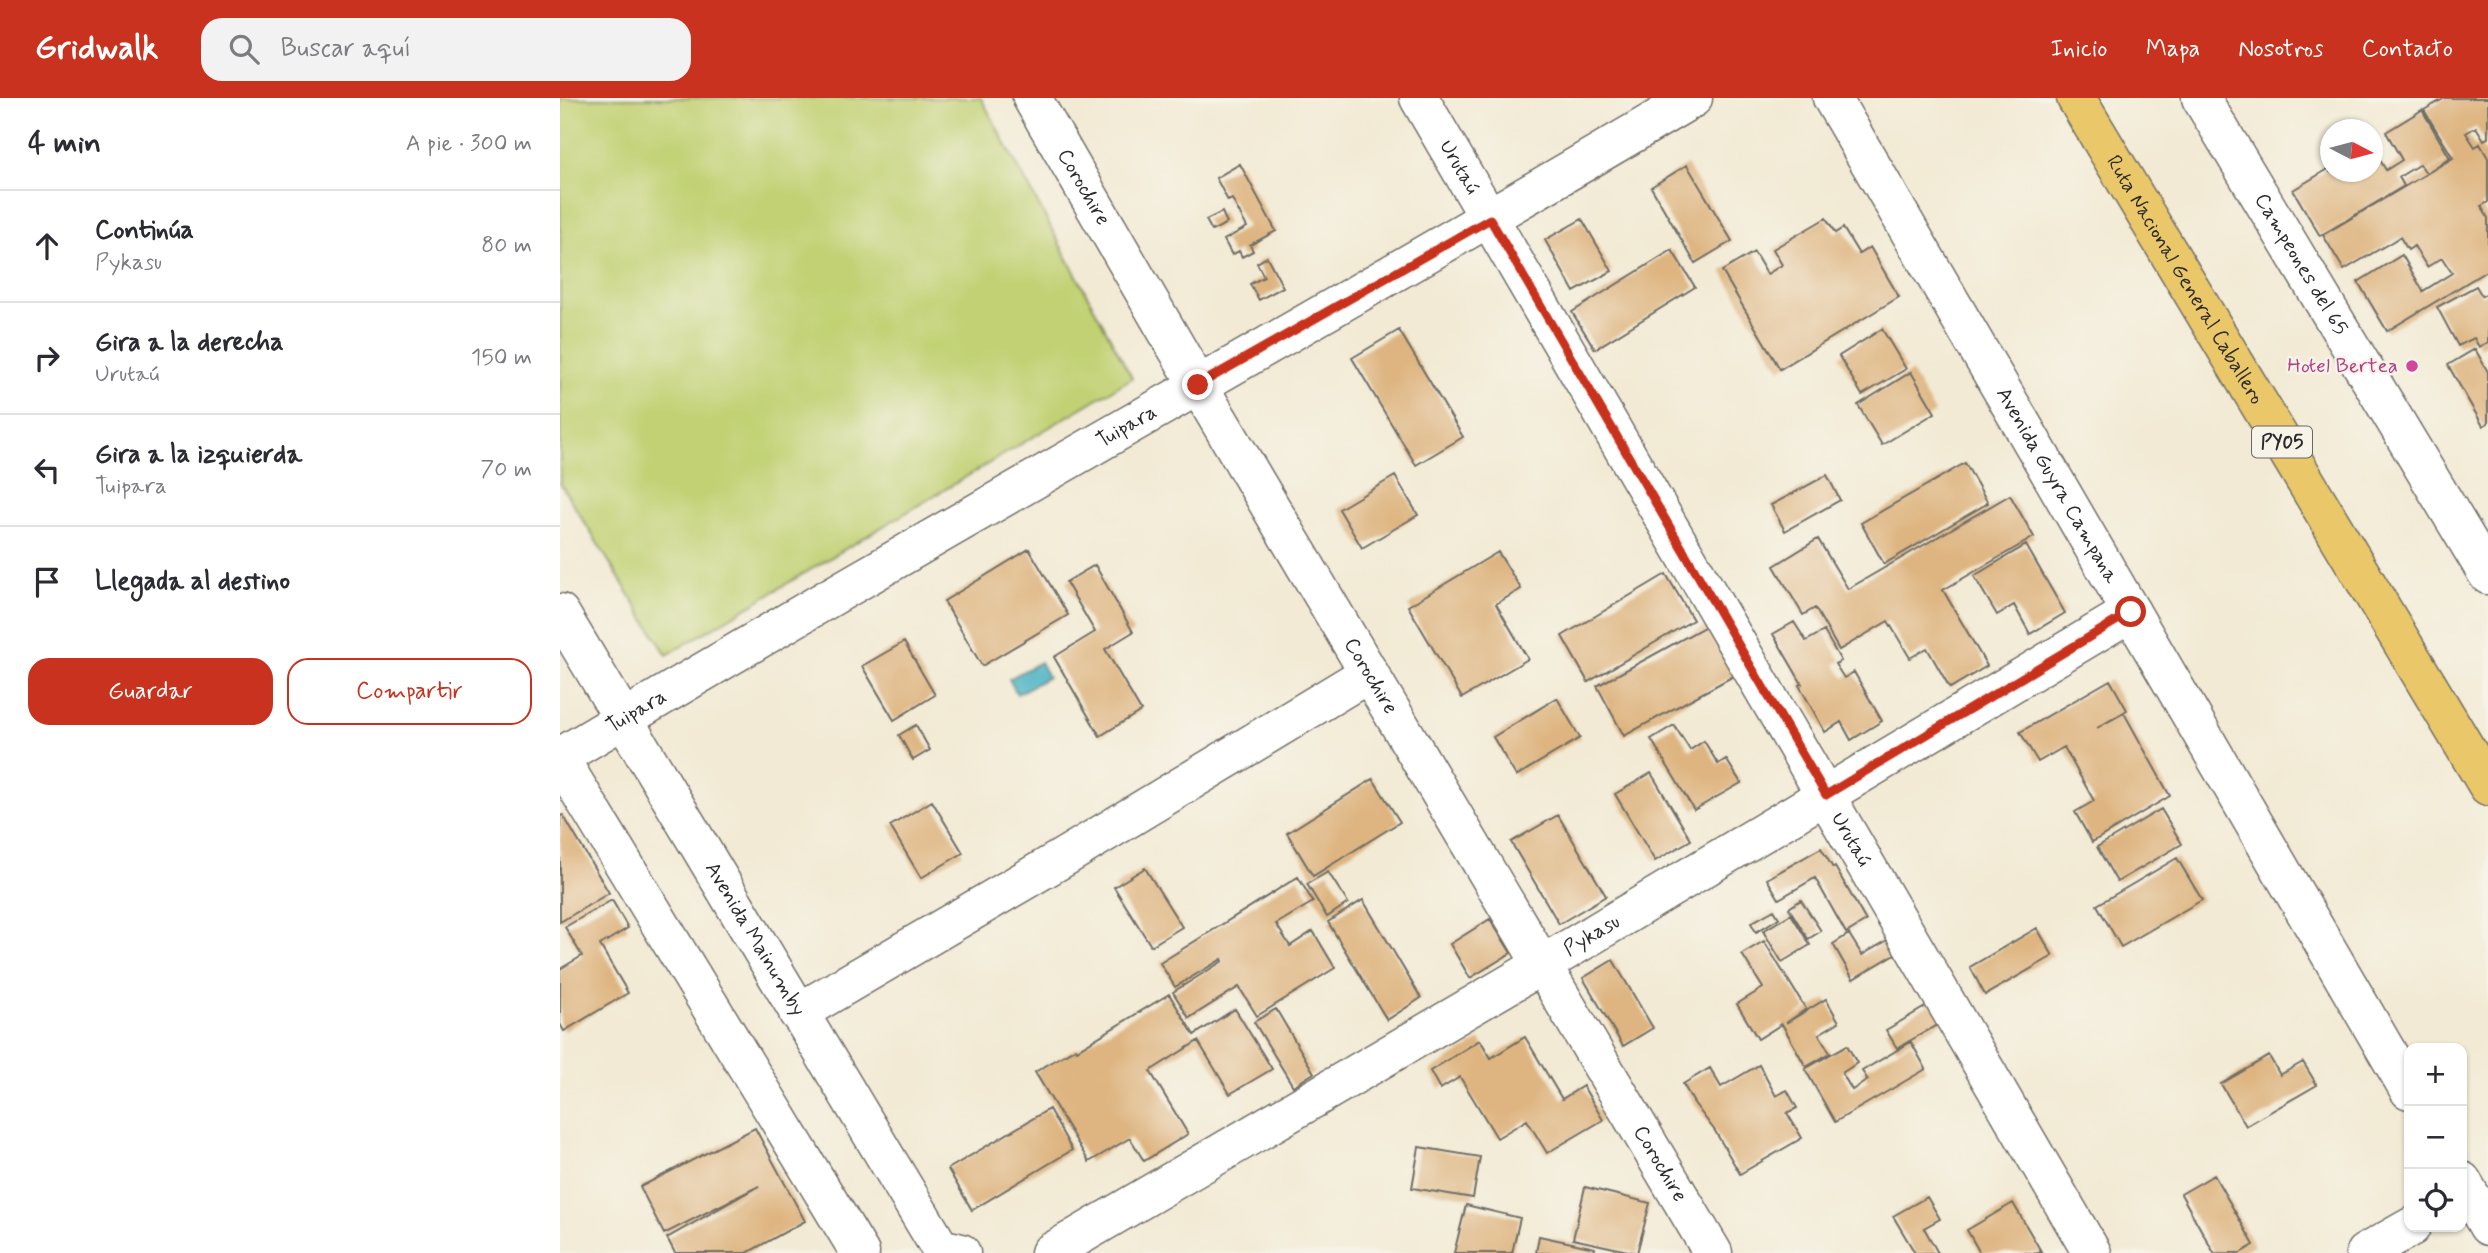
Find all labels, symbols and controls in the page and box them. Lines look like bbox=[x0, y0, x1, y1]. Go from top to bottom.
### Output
search box bbox=[201, 18, 691, 81]
text: Gridwalk bbox=[35, 27, 159, 71]
icon: search bbox=[225, 30, 263, 68]
text: Buscar aquí bbox=[281, 32, 411, 66]
text: Inicio bbox=[2050, 34, 2108, 65]
text: Mapa bbox=[2146, 34, 2200, 65]
text: Nosotros bbox=[2238, 34, 2324, 65]
text: Contacto bbox=[2362, 34, 2453, 65]
north arrow bbox=[2320, 119, 2383, 182]
text: 4 min bbox=[28, 124, 101, 163]
text: A pie · 300 m bbox=[406, 129, 532, 159]
street label: Urutaú bbox=[1432, 135, 1486, 200]
street label: Corochire bbox=[1050, 144, 1117, 231]
street label: Ruta Nacional General Caballero bbox=[2099, 150, 2270, 410]
street label: Campeones del 65 bbox=[2248, 188, 2355, 340]
text: Continúa bbox=[95, 214, 194, 248]
icon: ahead bbox=[28, 227, 66, 265]
text: 80 m bbox=[481, 231, 532, 261]
text: Pykasu bbox=[95, 248, 162, 278]
text: Gira a la derecha bbox=[95, 326, 284, 360]
icon: right bbox=[28, 339, 66, 377]
text: 150 m bbox=[471, 343, 532, 373]
place label: Hotel Bertea bbox=[2287, 352, 2398, 380]
marker: Hotel Bertea bbox=[2404, 358, 2420, 374]
text: Urutaú bbox=[95, 360, 159, 390]
route end bbox=[1182, 369, 1213, 400]
street label: Avenida Guyra Campana bbox=[1989, 382, 2125, 589]
street label: Tuipara bbox=[1091, 398, 1162, 455]
road number: PY05 bbox=[2252, 426, 2312, 458]
text: Gira a la izquierda bbox=[95, 438, 302, 472]
icon: left bbox=[28, 451, 66, 489]
text: 70 m bbox=[480, 455, 532, 485]
text: Tuipara bbox=[95, 472, 167, 502]
icon: arrive bbox=[28, 563, 66, 601]
text: Llegada al destino bbox=[95, 565, 290, 599]
route start bbox=[2115, 596, 2146, 627]
street label: Corochire bbox=[1337, 633, 1404, 720]
button: Guardar bbox=[28, 658, 273, 725]
button: Compartir bbox=[287, 658, 532, 725]
street label: Tuipara bbox=[601, 683, 672, 740]
street label: Urutaú bbox=[1824, 807, 1878, 872]
street label: Avenida Mainumby bbox=[698, 857, 812, 1021]
street label: Pykasu bbox=[1558, 907, 1625, 963]
map controls bbox=[2404, 1043, 2467, 1232]
button: + bbox=[2404, 1043, 2467, 1106]
button: − bbox=[2404, 1106, 2467, 1169]
street label: Corochire bbox=[1626, 1120, 1694, 1207]
button: locate bbox=[2404, 1169, 2467, 1232]

